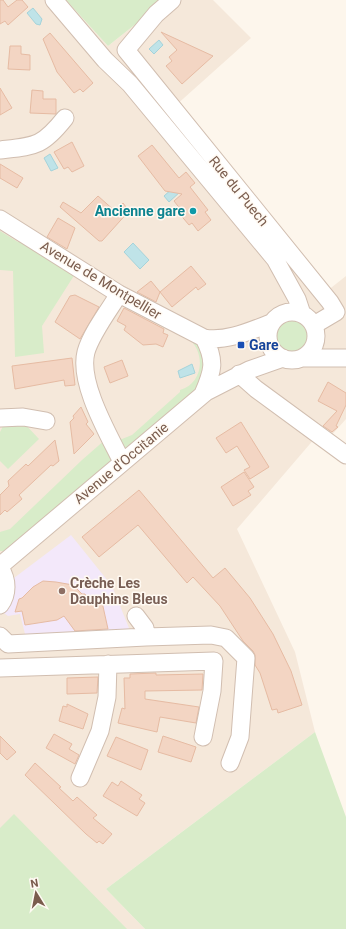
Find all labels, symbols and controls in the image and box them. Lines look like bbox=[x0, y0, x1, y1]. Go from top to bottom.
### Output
street label: Rue du Puech bbox=[206, 153, 272, 229]
place label: Ancienne gare bbox=[95, 203, 185, 219]
marker: Ancienne gare bbox=[188, 206, 198, 216]
street label: Avenue de Montpellier bbox=[38, 238, 165, 323]
place label: Gare bbox=[249, 337, 279, 353]
marker: Gare bbox=[236, 340, 246, 350]
street label: Avenue d'Occitanie bbox=[71, 419, 171, 507]
place label: Crèche Les Dauphins Bleus bbox=[70, 575, 168, 607]
marker: Crèche Les Dauphins Bleus bbox=[57, 586, 67, 596]
north arrow bbox=[16, 873, 56, 913]
text: N bbox=[29, 877, 40, 891]

